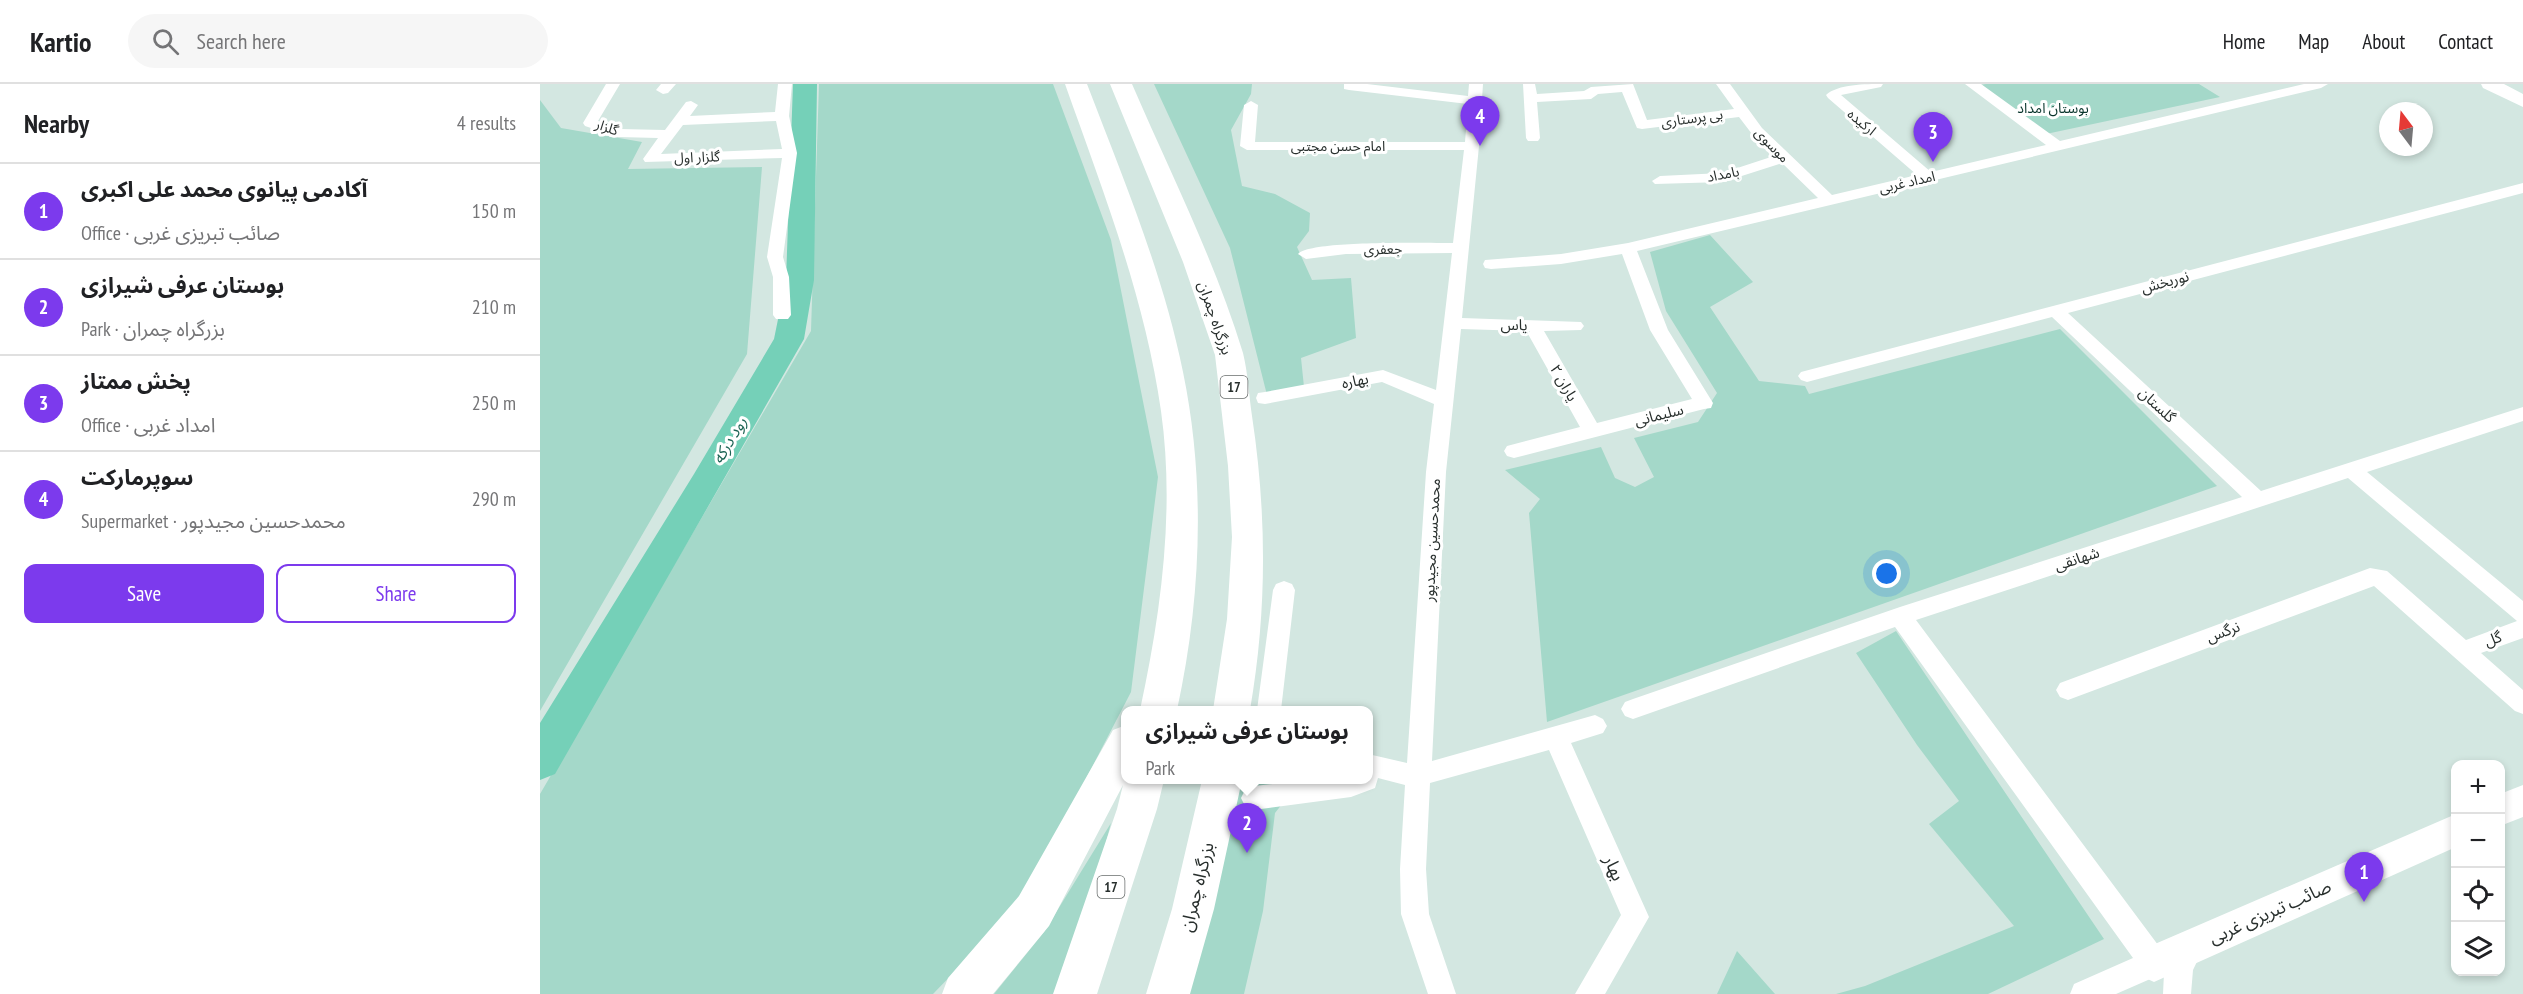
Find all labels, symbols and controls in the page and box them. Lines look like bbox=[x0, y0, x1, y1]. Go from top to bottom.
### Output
search box bbox=[128, 14, 548, 68]
text: Kartio bbox=[30, 23, 92, 60]
icon: search bbox=[149, 25, 182, 58]
text: Search here bbox=[197, 27, 286, 55]
text: Home bbox=[2223, 28, 2265, 55]
text: Map bbox=[2298, 28, 2329, 55]
text: About bbox=[2362, 28, 2405, 55]
text: Contact bbox=[2438, 28, 2493, 55]
pin: 4 bbox=[1460, 97, 1500, 146]
park label: بوستان امداد bbox=[2017, 99, 2089, 117]
north arrow bbox=[2379, 102, 2433, 156]
street label: بی پرستاری bbox=[1660, 105, 1725, 132]
street label: ارکیده bbox=[1844, 105, 1880, 139]
text: Nearby bbox=[24, 107, 89, 140]
text: 4 results bbox=[457, 110, 516, 136]
pin: 3 bbox=[1914, 112, 1952, 162]
street label: گلزار bbox=[592, 114, 621, 139]
street label: موسوی bbox=[1751, 124, 1793, 166]
street label: امام حسن مجتبی bbox=[1291, 137, 1385, 157]
street label: گلزار اول bbox=[674, 147, 721, 167]
street label: بامداد bbox=[1705, 162, 1741, 186]
street label: امداد غربی bbox=[1877, 167, 1937, 197]
text: آکادمی پیانوی محمد علی‌ اکبری bbox=[81, 175, 368, 203]
text: 1 bbox=[39, 198, 48, 224]
text: 150 m bbox=[472, 198, 516, 224]
text: Office · صائب تبریزی غربی bbox=[81, 220, 280, 246]
street label: جعفری bbox=[1364, 240, 1402, 258]
street label: نوربخش bbox=[2139, 266, 2191, 297]
text: بوستان عرفی شیرازی bbox=[81, 271, 284, 299]
street label: بزرگراه چمران bbox=[1193, 279, 1237, 357]
text: 2 bbox=[39, 294, 48, 320]
text: 210 m bbox=[472, 294, 516, 320]
street label: یاس bbox=[1500, 315, 1528, 334]
text: Park · بزرگراه چمران bbox=[81, 316, 225, 342]
street label: یاران ٢ bbox=[1546, 361, 1583, 405]
text: پخش ممتاز bbox=[81, 367, 191, 395]
street label: بهاره bbox=[1340, 369, 1370, 392]
road number: 17 bbox=[1220, 376, 1248, 398]
street label: گلستان bbox=[2135, 383, 2180, 427]
text: 3 bbox=[39, 390, 48, 416]
text: 250 m bbox=[472, 390, 516, 416]
street label: سلیمانی bbox=[1632, 399, 1686, 430]
text: Office · امداد غربی bbox=[81, 412, 216, 438]
water label: رود درکه bbox=[707, 413, 751, 467]
text: سوپرمارکت bbox=[81, 463, 193, 491]
street label: محمدحسین مجیدپور bbox=[1419, 478, 1445, 603]
text: 4 bbox=[39, 486, 48, 512]
text: 290 m bbox=[472, 486, 516, 512]
text: Supermarket · محمدحسین مجیدپور bbox=[81, 508, 346, 534]
street label: شهانقی bbox=[2052, 542, 2102, 575]
your location bbox=[1872, 559, 1901, 588]
button: Save bbox=[24, 564, 264, 623]
button: Share bbox=[276, 564, 516, 623]
street label: نرگس bbox=[2203, 616, 2242, 647]
street label: گل bbox=[2482, 626, 2505, 650]
popup bbox=[1121, 706, 1373, 784]
text: بوستان عرفی شیرازی bbox=[1145, 717, 1349, 745]
text: Park bbox=[1145, 755, 1175, 781]
map controls bbox=[2451, 760, 2505, 976]
button: + bbox=[2451, 760, 2505, 814]
pin: 2 bbox=[1228, 804, 1266, 853]
button: − bbox=[2451, 814, 2505, 868]
street label: بزرگراه چمران bbox=[1174, 840, 1219, 934]
street label: بهار bbox=[1598, 850, 1630, 884]
pin: 1 bbox=[2344, 852, 2384, 902]
button: locate bbox=[2451, 868, 2505, 922]
street label: صائب تبریزی غربی bbox=[2205, 874, 2335, 949]
road number: 17 bbox=[1098, 876, 1124, 898]
button: layers bbox=[2451, 922, 2505, 976]

